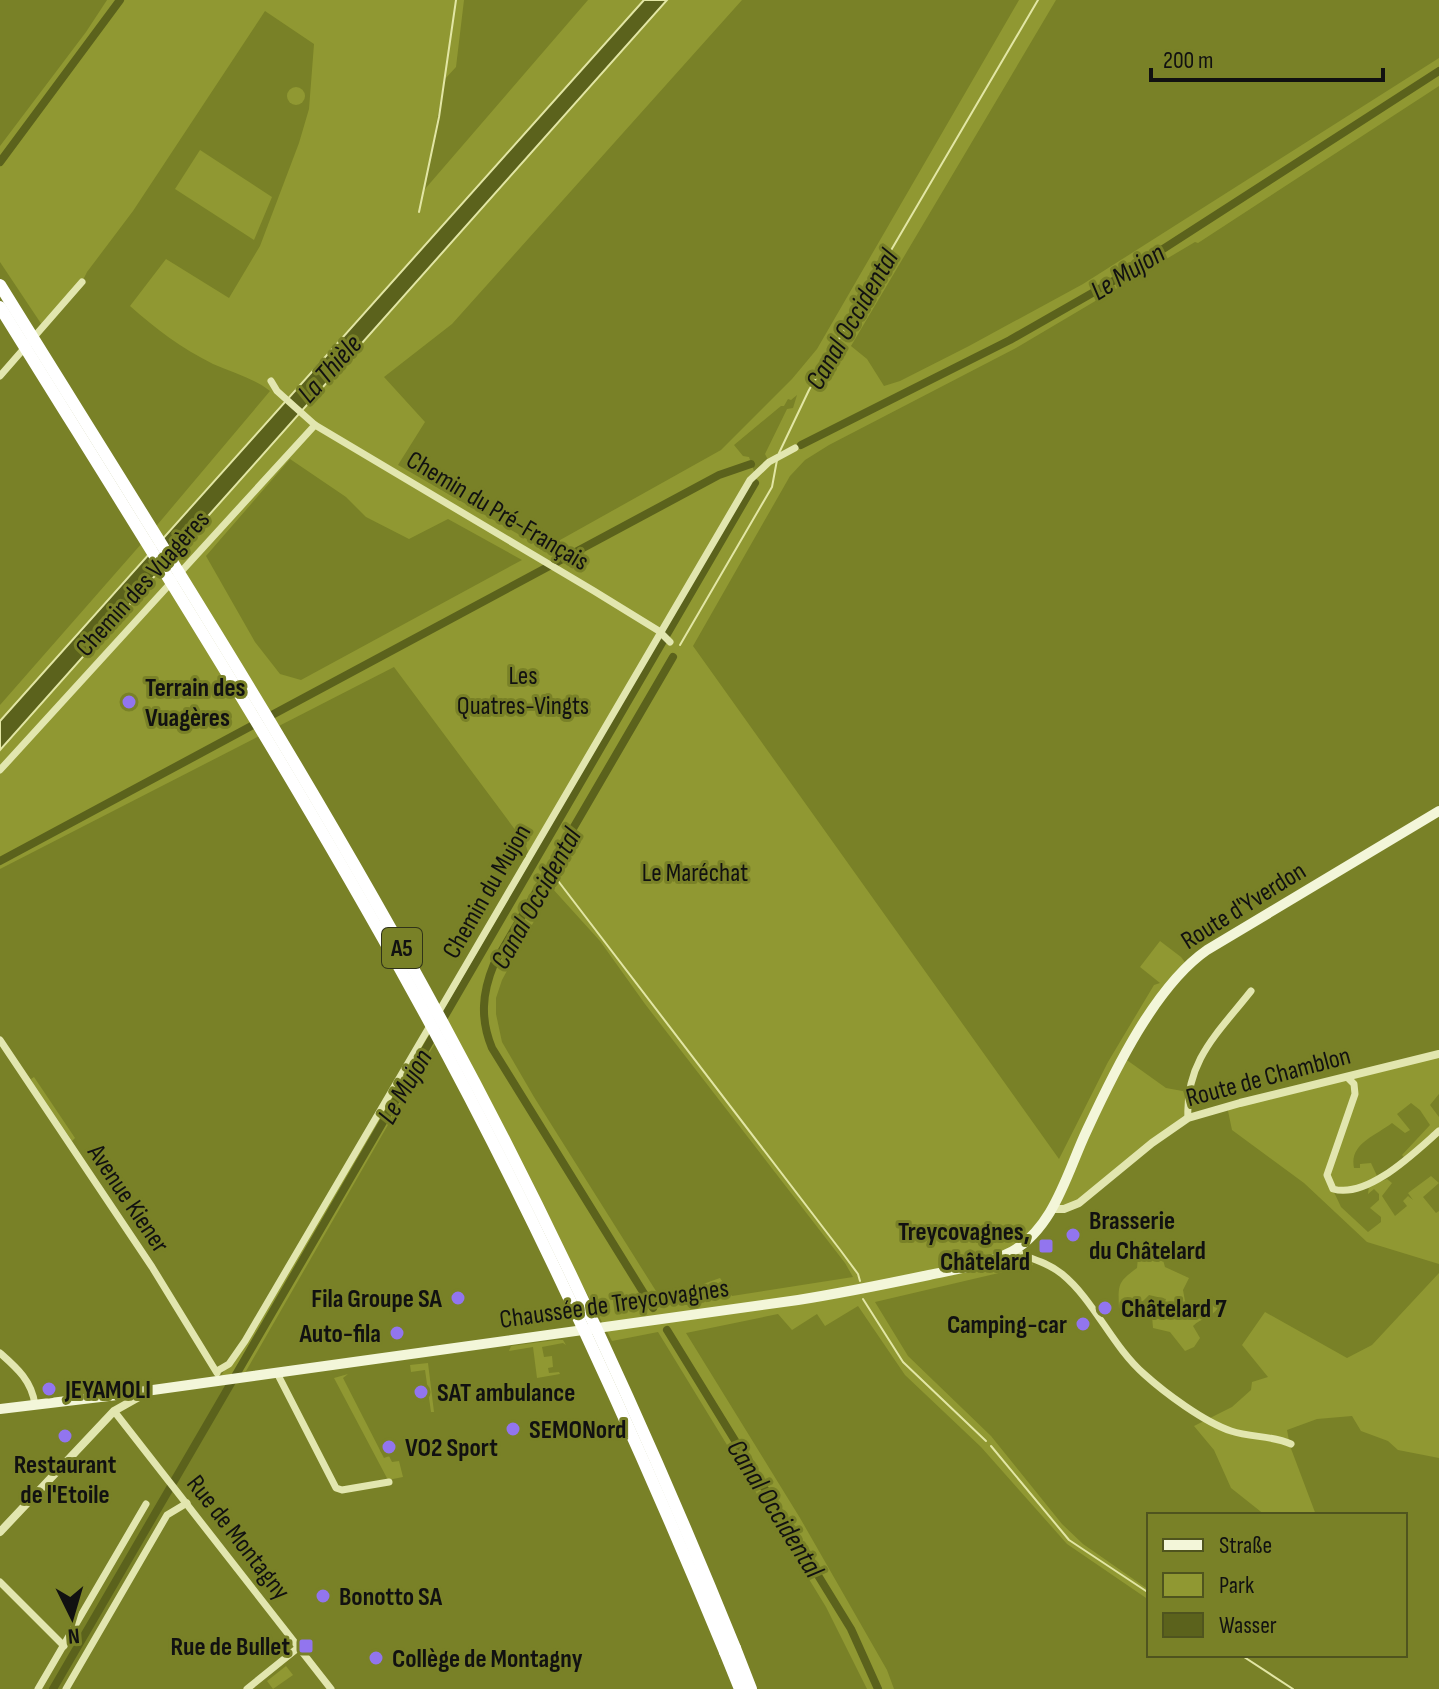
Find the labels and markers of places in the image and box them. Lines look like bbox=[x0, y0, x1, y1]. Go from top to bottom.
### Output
place label: Terrain des Vuagères bbox=[145, 673, 246, 734]
marker: Terrain des Vuagères bbox=[120, 693, 138, 711]
place label: Brasserie du Châtelard bbox=[1089, 1206, 1206, 1267]
place label: Treycovagnes, Châtelard bbox=[898, 1217, 1030, 1278]
marker: Brasserie du Châtelard bbox=[1064, 1226, 1082, 1244]
marker: Treycovagnes, Châtelard bbox=[1037, 1237, 1055, 1255]
place label: Fila Groupe SA bbox=[311, 1284, 443, 1315]
marker: Fila Groupe SA bbox=[449, 1289, 467, 1307]
place label: Châtelard 7 bbox=[1121, 1294, 1227, 1325]
marker: Châtelard 7 bbox=[1096, 1299, 1114, 1317]
place label: Camping-car bbox=[947, 1310, 1067, 1341]
marker: Camping-car bbox=[1074, 1315, 1092, 1333]
place label: Auto-fila bbox=[298, 1319, 381, 1350]
marker: Auto-fila bbox=[388, 1324, 406, 1342]
place label: JEYAMOLI bbox=[64, 1375, 151, 1406]
place label: SAT ambulance bbox=[437, 1378, 575, 1409]
marker: JEYAMOLI bbox=[40, 1380, 58, 1398]
marker: SAT ambulance bbox=[412, 1383, 430, 1401]
place label: SEMONord bbox=[529, 1415, 626, 1446]
marker: SEMONord bbox=[504, 1420, 522, 1438]
marker: Restaurant de l'Etoile bbox=[56, 1427, 74, 1445]
place label: VO2 Sport bbox=[405, 1433, 498, 1464]
marker: VO2 Sport bbox=[380, 1438, 398, 1456]
place label: Restaurant de l'Etoile bbox=[14, 1450, 117, 1511]
place label: Bonotto SA bbox=[339, 1582, 443, 1613]
marker: Bonotto SA bbox=[314, 1587, 332, 1605]
place label: Rue de Bullet bbox=[170, 1632, 290, 1663]
marker: Rue de Bullet bbox=[297, 1637, 315, 1655]
place label: Collège de Montagny bbox=[392, 1644, 583, 1675]
marker: Collège de Montagny bbox=[367, 1649, 385, 1667]

